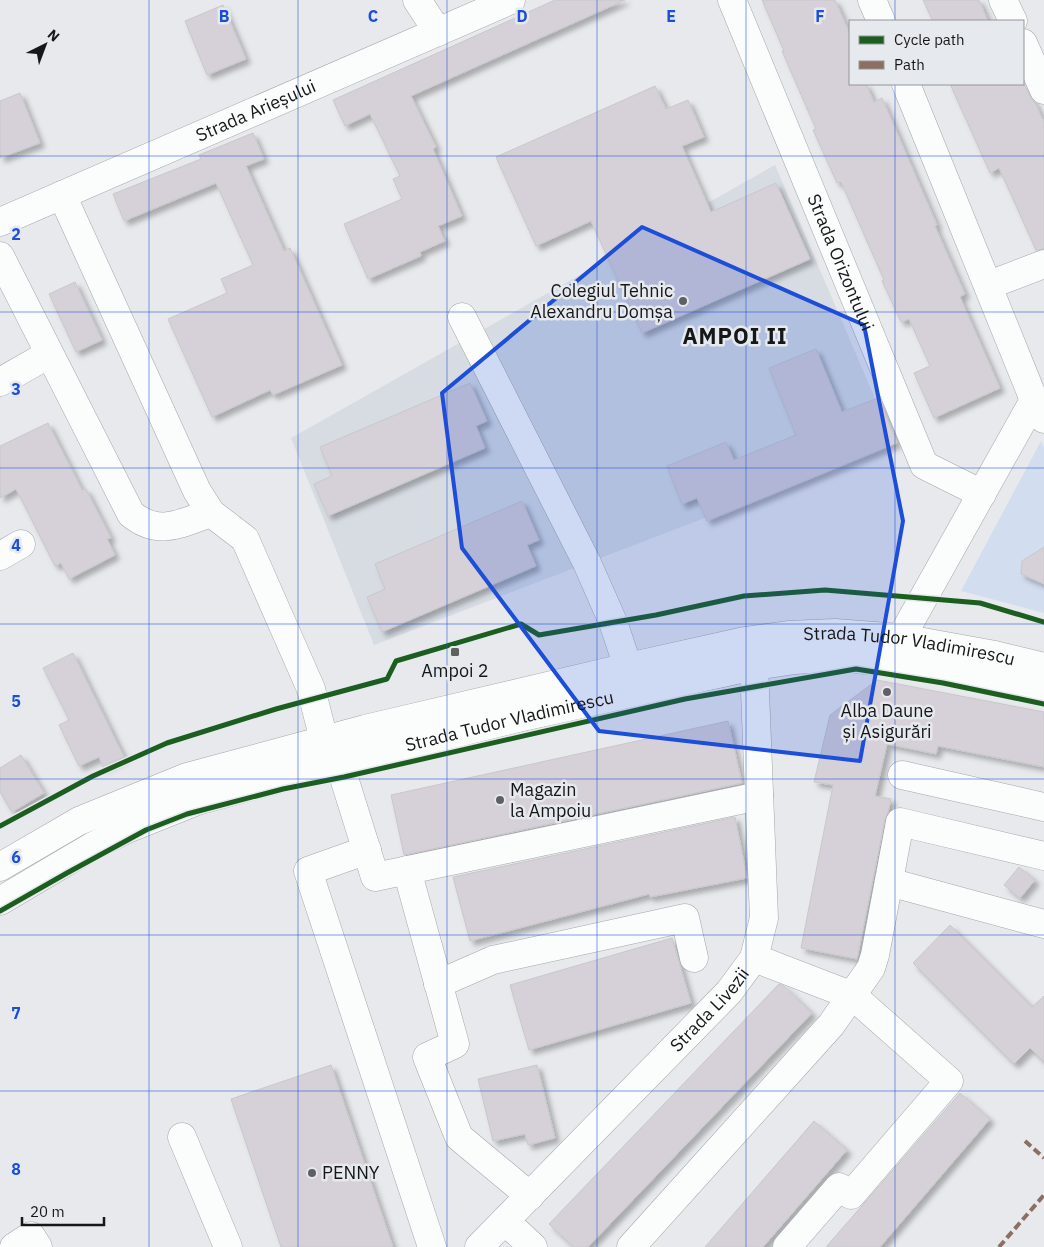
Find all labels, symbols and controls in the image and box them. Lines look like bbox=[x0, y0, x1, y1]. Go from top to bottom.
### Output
text: B bbox=[219, 6, 230, 26]
text: C bbox=[368, 6, 378, 26]
text: D bbox=[516, 6, 528, 26]
text: E bbox=[666, 6, 676, 26]
text: F bbox=[815, 6, 825, 26]
north arrow bbox=[20, 20, 70, 70]
legend bbox=[849, 20, 1024, 85]
text: N bbox=[44, 25, 63, 45]
text: Cycle path bbox=[894, 30, 965, 49]
text: Path bbox=[894, 55, 925, 74]
street label: Strada Arieșului bbox=[192, 74, 319, 147]
street label: Strada Orizontului bbox=[802, 191, 879, 334]
text: 2 bbox=[11, 224, 21, 244]
place label: Colegiul Tehnic Alexandru Domșa bbox=[530, 279, 673, 323]
marker: Colegiul Tehnic Alexandru Domșa bbox=[677, 295, 689, 307]
district label: AMPOI II bbox=[683, 321, 787, 350]
text: 3 bbox=[11, 379, 21, 399]
text: 4 bbox=[11, 535, 21, 555]
street label: Strada Tudor Vladimirescu bbox=[803, 621, 1017, 670]
marker: Ampoi 2 bbox=[449, 646, 461, 658]
place label: Ampoi 2 bbox=[421, 659, 489, 682]
street label: Strada Tudor Vladimirescu bbox=[403, 685, 616, 756]
marker: Alba Daune și Asigurări bbox=[881, 686, 893, 698]
text: 5 bbox=[11, 691, 21, 711]
place label: Alba Daune și Asigurări bbox=[841, 699, 933, 743]
place label: Magazin la Ampoiu bbox=[510, 778, 591, 822]
marker: Magazin la Ampoiu bbox=[494, 794, 506, 806]
text: 6 bbox=[11, 847, 21, 867]
street label: Strada Livezii bbox=[665, 963, 754, 1056]
text: 7 bbox=[11, 1003, 21, 1023]
text: 8 bbox=[11, 1159, 21, 1179]
place label: PENNY bbox=[322, 1161, 380, 1184]
marker: PENNY bbox=[306, 1167, 318, 1179]
scale bar bbox=[22, 1194, 105, 1226]
text: 20 m bbox=[30, 1202, 65, 1221]

